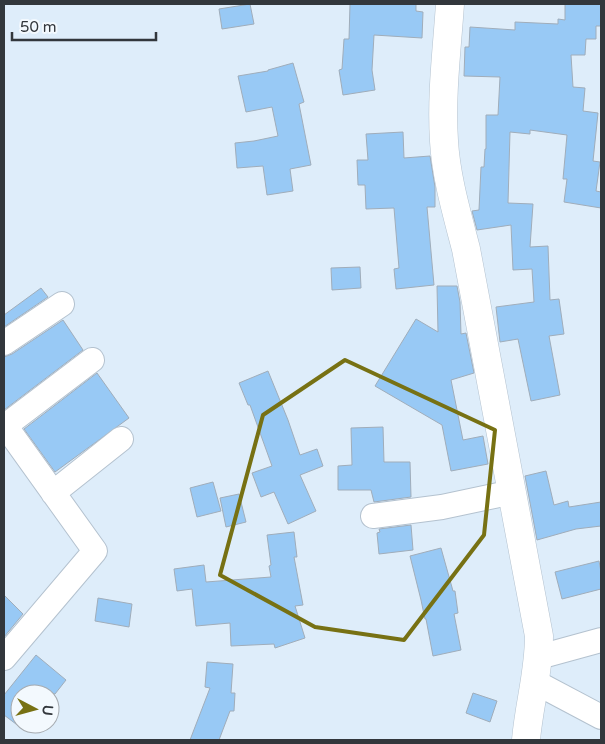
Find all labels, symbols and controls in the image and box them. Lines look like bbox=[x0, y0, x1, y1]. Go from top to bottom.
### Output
scale bar bbox=[12, 10, 156, 42]
text: 50 m bbox=[20, 18, 57, 36]
north arrow bbox=[10, 684, 60, 734]
text: U bbox=[38, 704, 56, 716]

